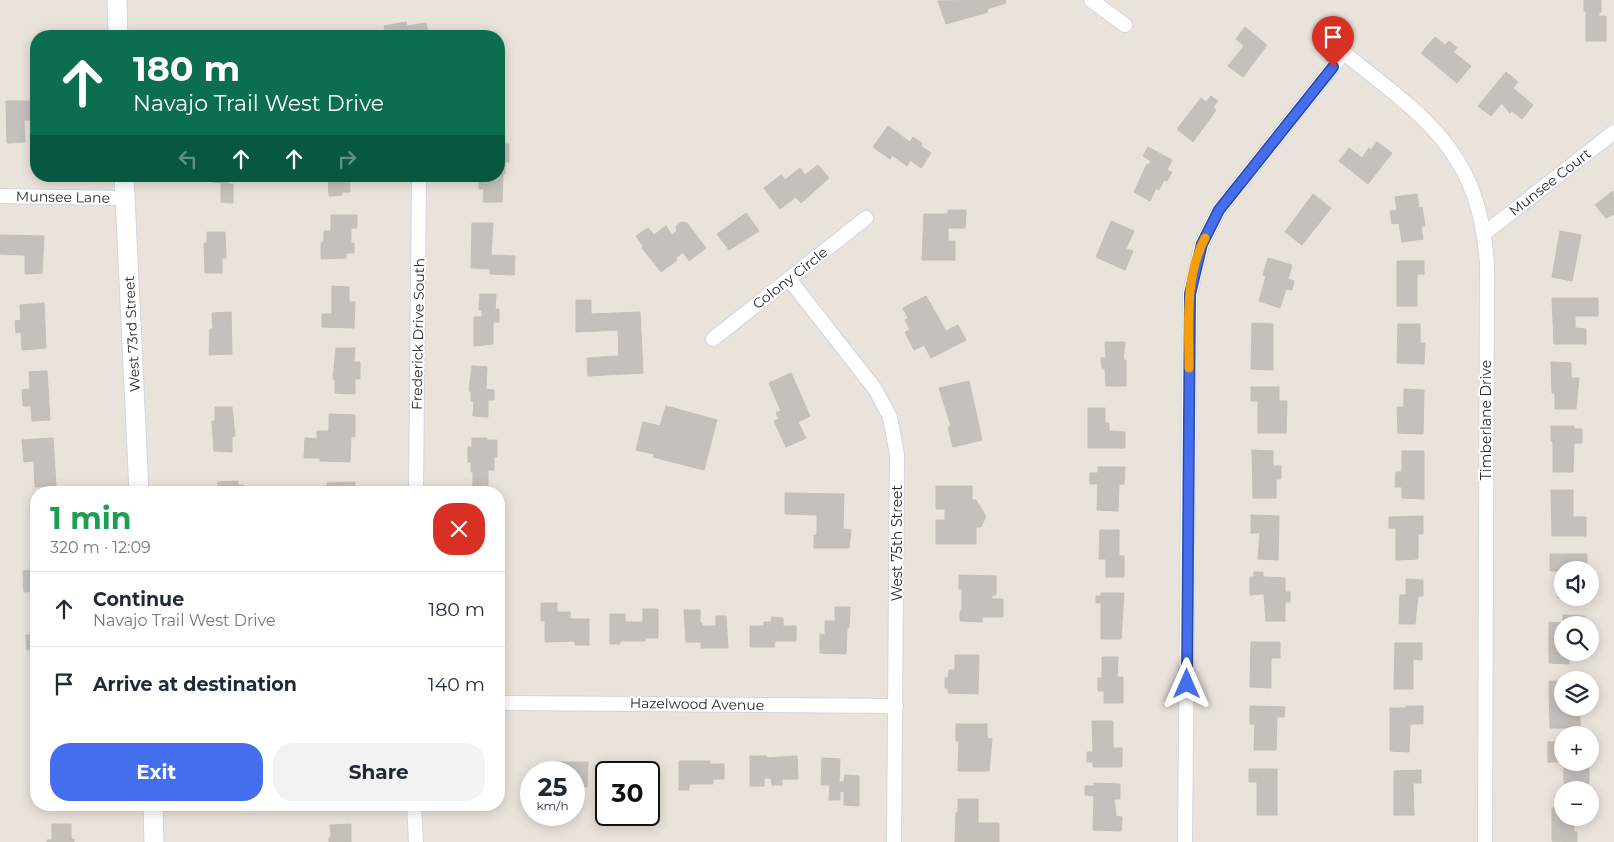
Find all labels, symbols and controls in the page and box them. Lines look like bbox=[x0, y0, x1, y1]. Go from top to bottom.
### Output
pin bbox=[1312, 16, 1354, 67]
icon: arrive bbox=[1319, 23, 1347, 51]
text: 180 m bbox=[133, 47, 240, 90]
icon: ahead bbox=[50, 50, 115, 115]
text: Navajo Trail West Drive bbox=[133, 90, 384, 117]
street label: Munsee Court bbox=[1505, 144, 1595, 220]
icon: left bbox=[174, 145, 202, 173]
icon: ahead bbox=[227, 145, 255, 173]
icon: ahead bbox=[280, 145, 308, 173]
icon: right bbox=[333, 145, 361, 173]
street label: Munsee Lane bbox=[16, 187, 110, 207]
street label: Colony Circle bbox=[749, 243, 831, 313]
street label: Frederick Drive South bbox=[408, 258, 428, 410]
street label: West 73rd Street bbox=[120, 275, 144, 393]
street label: Timberlane Drive bbox=[1477, 360, 1495, 480]
street label: West 75th Street bbox=[888, 484, 906, 601]
text: 1 min bbox=[50, 500, 131, 537]
button: close bbox=[433, 503, 485, 555]
text: 320 m · 12:09 bbox=[50, 538, 151, 557]
map controls bbox=[1554, 561, 1599, 826]
button: sound bbox=[1554, 561, 1599, 606]
text: Continue bbox=[93, 588, 184, 611]
icon: ahead bbox=[50, 595, 78, 623]
text: 180 m bbox=[428, 598, 485, 621]
text: Navajo Trail West Drive bbox=[93, 611, 276, 630]
button: search bbox=[1554, 616, 1599, 661]
position arrow bbox=[1160, 657, 1212, 709]
icon: arrive bbox=[50, 670, 78, 698]
button: layers bbox=[1554, 671, 1599, 716]
text: Arrive at destination bbox=[93, 673, 297, 696]
text: 140 m bbox=[428, 673, 485, 696]
street label: Hazelwood Avenue bbox=[630, 694, 764, 714]
button: + bbox=[1554, 726, 1599, 771]
button: Exit bbox=[50, 743, 263, 801]
button: Share bbox=[273, 743, 485, 801]
speed limit sign: 30 bbox=[595, 761, 660, 826]
text: 25 bbox=[538, 772, 567, 802]
button: − bbox=[1554, 781, 1599, 826]
text: km/h bbox=[536, 798, 569, 813]

